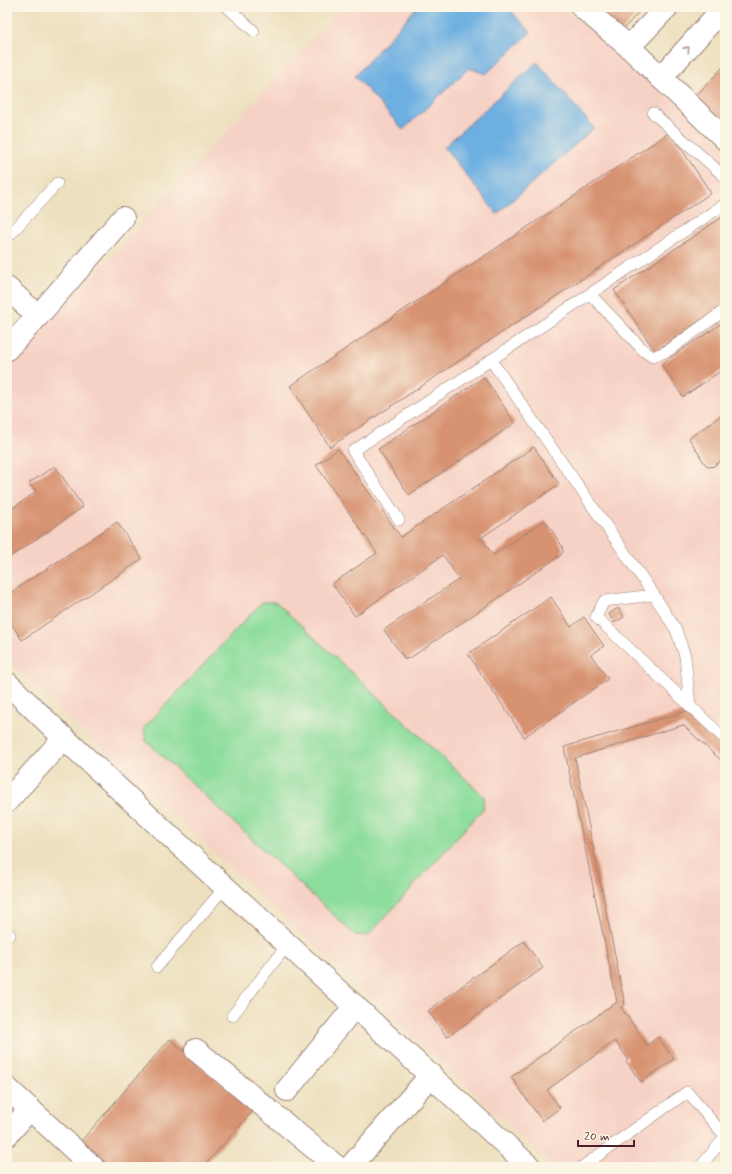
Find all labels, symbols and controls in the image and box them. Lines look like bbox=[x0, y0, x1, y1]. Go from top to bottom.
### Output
one-way arrow bbox=[682, 46, 689, 53]
scale bar bbox=[578, 1122, 634, 1148]
text: 20 m bbox=[584, 1129, 610, 1145]

